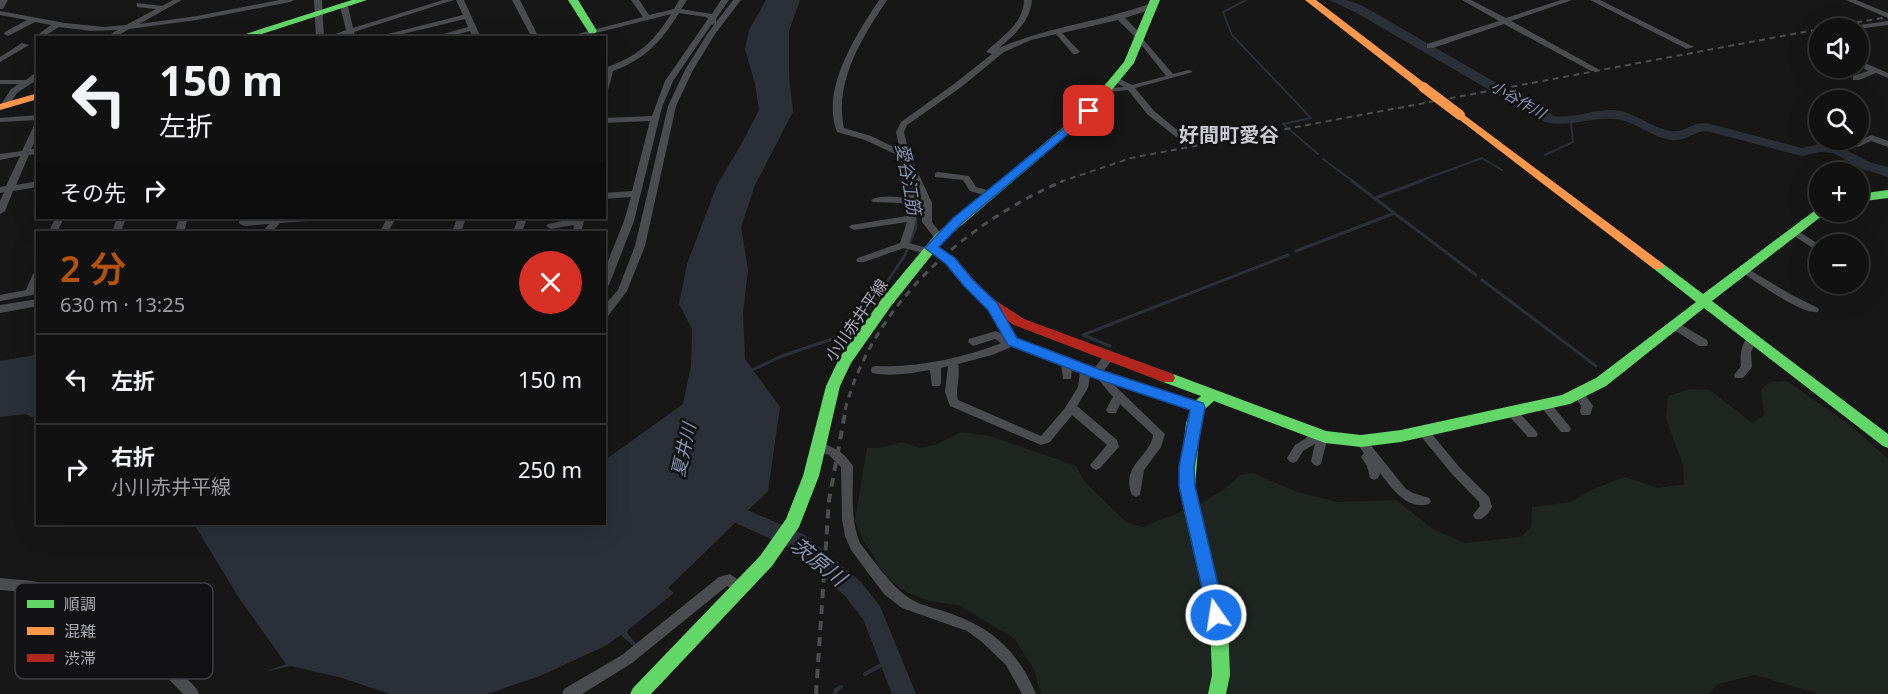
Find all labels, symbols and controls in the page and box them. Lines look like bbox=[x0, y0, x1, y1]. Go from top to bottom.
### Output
map controls bbox=[1809, 18, 1869, 294]
button: sound bbox=[1809, 18, 1869, 78]
text: 150 m bbox=[159, 51, 283, 108]
icon: left bbox=[60, 60, 138, 138]
water label: 小谷作川 bbox=[1488, 75, 1551, 124]
pin bbox=[1063, 85, 1114, 136]
button: search bbox=[1809, 90, 1869, 150]
icon: arrive bbox=[1072, 94, 1105, 127]
text: 左折 bbox=[159, 107, 213, 144]
district label: 好間町愛谷 bbox=[1179, 121, 1279, 148]
water label: 愛谷江筋 bbox=[891, 141, 928, 219]
button: + bbox=[1809, 162, 1869, 222]
icon: right bbox=[138, 174, 171, 207]
text: その先 bbox=[60, 177, 126, 207]
button: − bbox=[1809, 234, 1869, 294]
text: 2 分 bbox=[60, 244, 126, 293]
button: close bbox=[519, 251, 582, 314]
street label: 小川赤井平線 bbox=[819, 274, 893, 366]
text: 630 m · 13:25 bbox=[60, 291, 185, 318]
icon: left bbox=[60, 363, 93, 396]
text: 150 m bbox=[518, 364, 582, 394]
text: 左折 bbox=[111, 365, 155, 395]
water label: 夏井川 bbox=[665, 419, 701, 479]
text: 右折 bbox=[111, 441, 155, 471]
icon: right bbox=[60, 453, 93, 486]
text: 250 m bbox=[518, 454, 582, 484]
text: 小川赤井平線 bbox=[111, 473, 231, 500]
water label: 茨原川 bbox=[785, 531, 854, 593]
legend bbox=[15, 583, 213, 679]
position arrow bbox=[1184, 583, 1248, 647]
text: 順調 bbox=[64, 593, 96, 615]
text: 混雑 bbox=[64, 620, 96, 642]
text: 渋滞 bbox=[64, 647, 96, 669]

